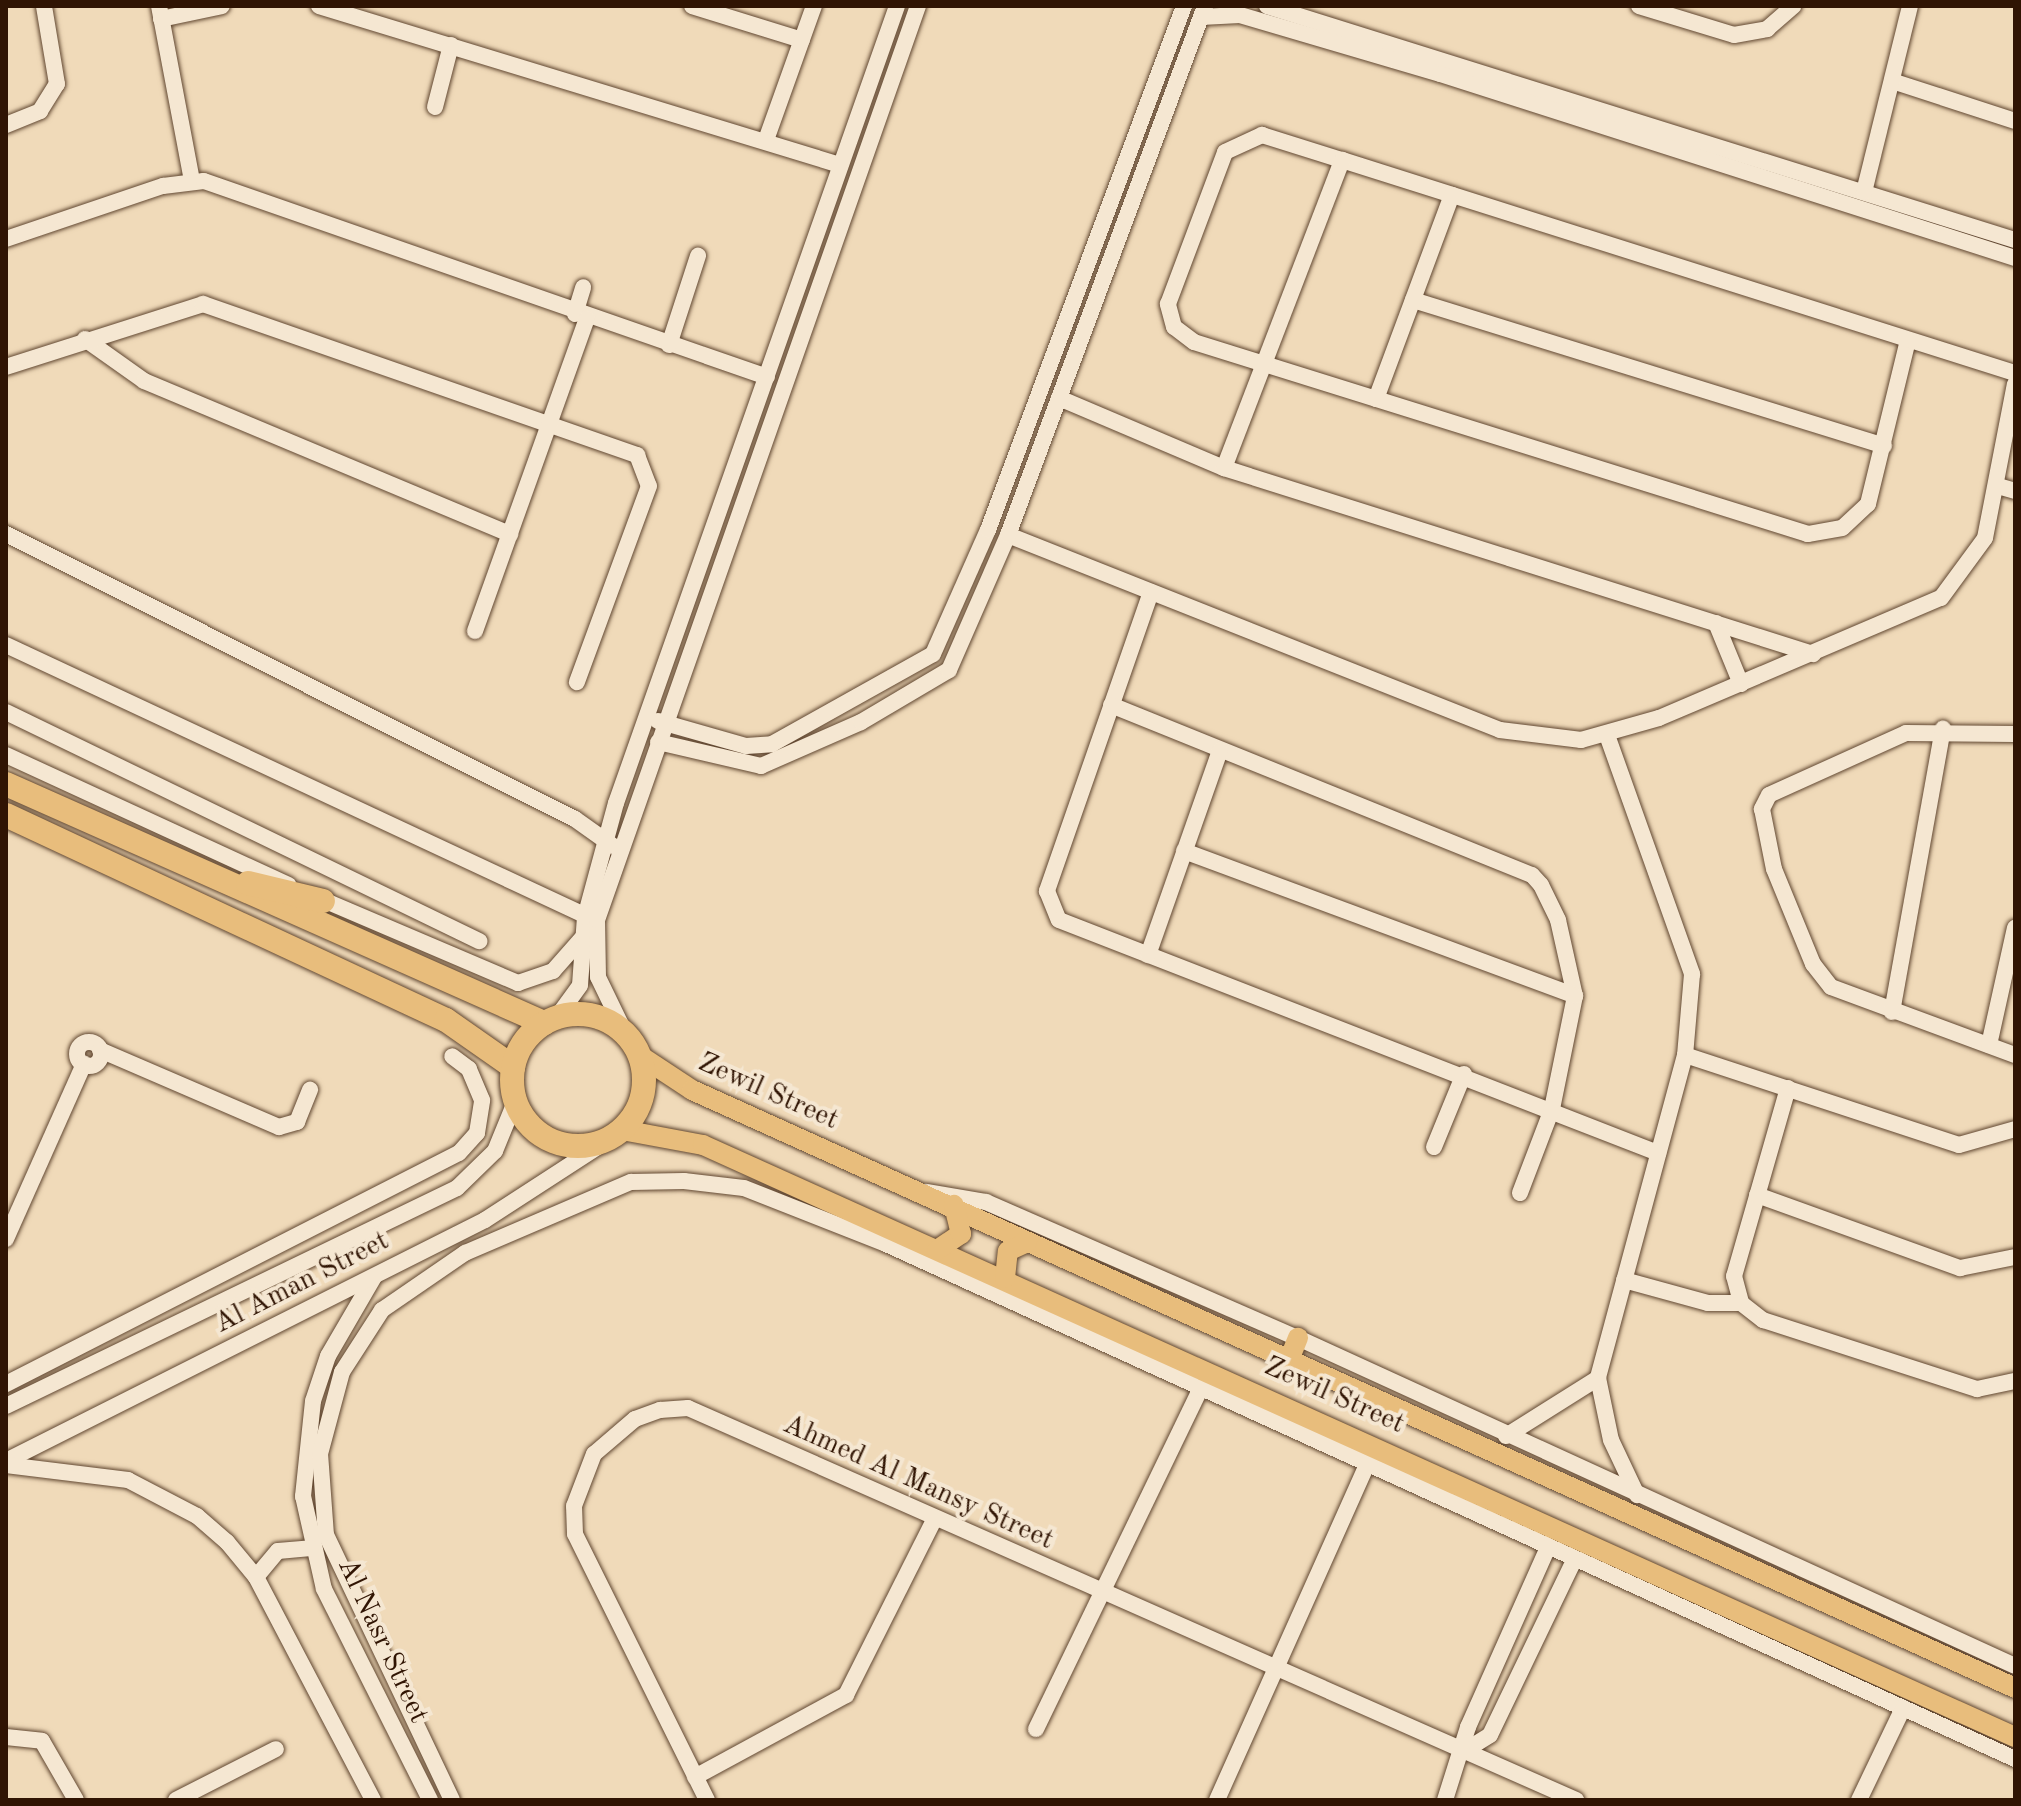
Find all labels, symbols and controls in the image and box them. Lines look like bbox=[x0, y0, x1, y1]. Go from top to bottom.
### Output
street label: Zewil Street bbox=[693, 1046, 843, 1138]
street label: Al Aman Street bbox=[209, 1225, 395, 1341]
street label: Zewil Street bbox=[1259, 1350, 1409, 1442]
street label: Ahmed Al Mansy Street bbox=[778, 1408, 1058, 1558]
street label: Al Nasr Street bbox=[329, 1553, 435, 1729]

